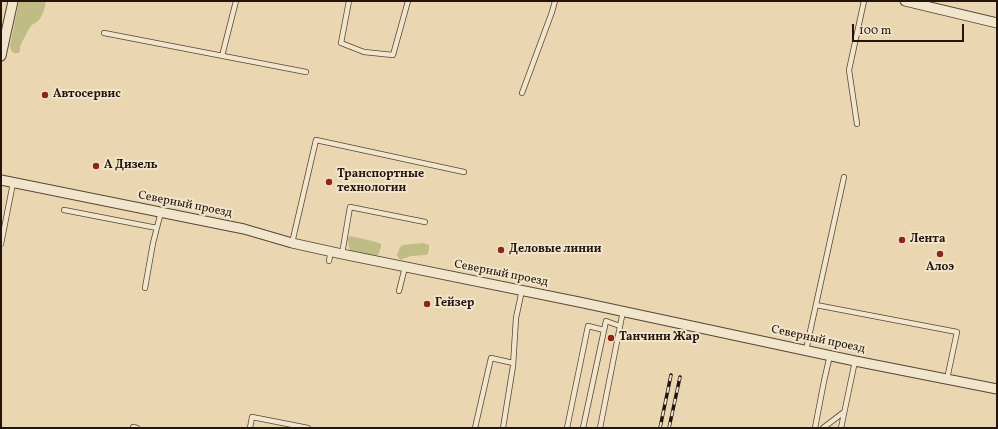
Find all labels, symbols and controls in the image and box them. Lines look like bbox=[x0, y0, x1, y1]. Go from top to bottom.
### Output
scale bar bbox=[854, 16, 966, 42]
text: 100 m bbox=[859, 23, 891, 39]
place label: Автосервис bbox=[53, 88, 121, 102]
marker: Автосервис bbox=[40, 90, 50, 100]
place label: А Дизель bbox=[104, 159, 158, 173]
marker: А Дизель bbox=[91, 161, 101, 171]
place label: Транспортные технологии bbox=[337, 168, 424, 196]
marker: Транспортные технологии bbox=[324, 177, 334, 187]
street label: Северный проезд bbox=[137, 189, 233, 221]
place label: Лента bbox=[910, 233, 946, 247]
marker: Лента bbox=[897, 235, 907, 245]
place label: Деловые линии bbox=[509, 243, 601, 257]
marker: Деловые линии bbox=[496, 245, 506, 255]
marker: Алоэ bbox=[935, 249, 945, 259]
street label: Северный проезд bbox=[453, 258, 549, 290]
place label: Алоэ bbox=[926, 261, 954, 275]
place label: Гейзер bbox=[435, 297, 474, 311]
marker: Гейзер bbox=[422, 299, 432, 309]
street label: Северный проезд bbox=[770, 323, 866, 357]
place label: Танчини Жар bbox=[619, 331, 700, 345]
marker: Танчини Жар bbox=[606, 333, 616, 343]

